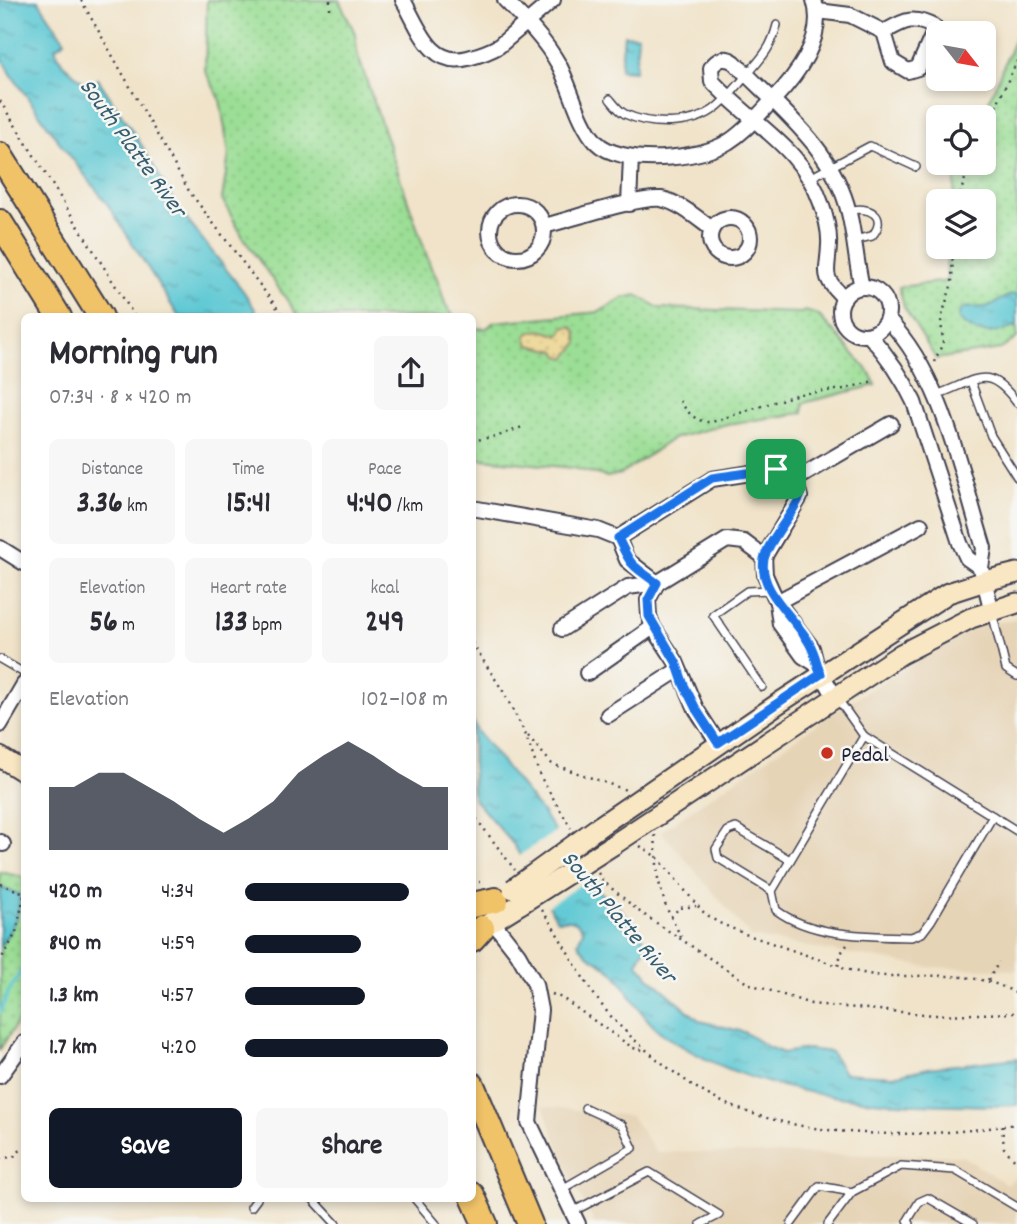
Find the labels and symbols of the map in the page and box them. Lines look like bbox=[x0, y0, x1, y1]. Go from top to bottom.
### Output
north arrow bbox=[926, 21, 996, 91]
water label: South Platte River bbox=[70, 72, 195, 228]
pin bbox=[746, 439, 806, 499]
place label: Pedal bbox=[841, 740, 889, 773]
marker: Pedal bbox=[819, 745, 835, 761]
water label: South Platte River bbox=[552, 844, 685, 994]

